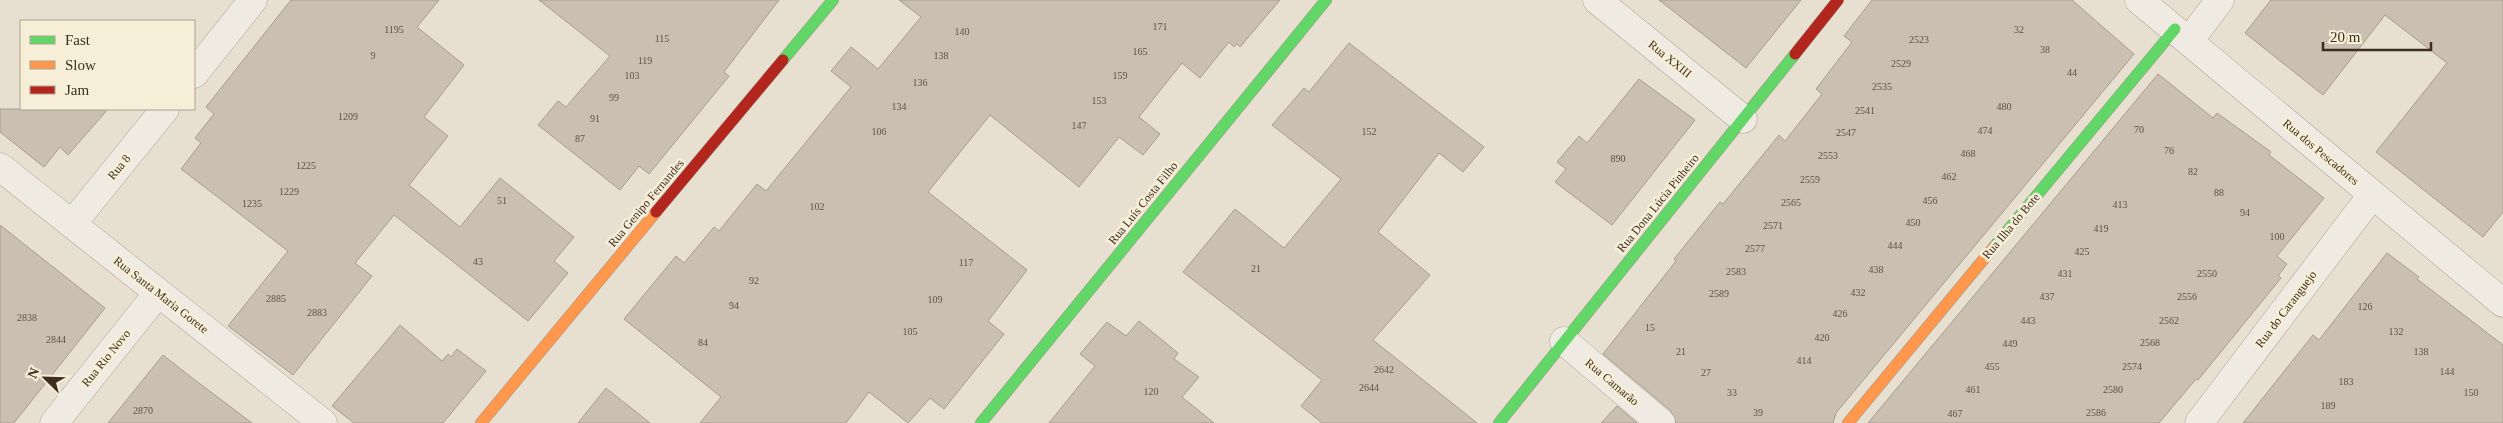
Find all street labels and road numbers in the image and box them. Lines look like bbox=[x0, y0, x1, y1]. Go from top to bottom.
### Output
street label: Rua XXIII bbox=[1646, 37, 1694, 81]
street label: Rua dos Pescadores bbox=[2280, 116, 2362, 188]
street label: Rua Dona Lúcia Pinheiro bbox=[1614, 151, 1702, 255]
street label: Rua 8 bbox=[105, 152, 133, 182]
street label: Rua Genipo Fernandes bbox=[605, 156, 687, 250]
street label: Rua Luís Costa Filho bbox=[1105, 159, 1181, 247]
street label: Rua Ilha do Bote bbox=[1979, 190, 2043, 262]
street label: Rua Santa Maria Gorete bbox=[111, 254, 211, 336]
street label: Rua do Caranguejo bbox=[2253, 268, 2319, 350]
street label: Rua Rio Novo bbox=[79, 327, 133, 389]
street label: Rua Camarão bbox=[1582, 356, 1642, 408]

